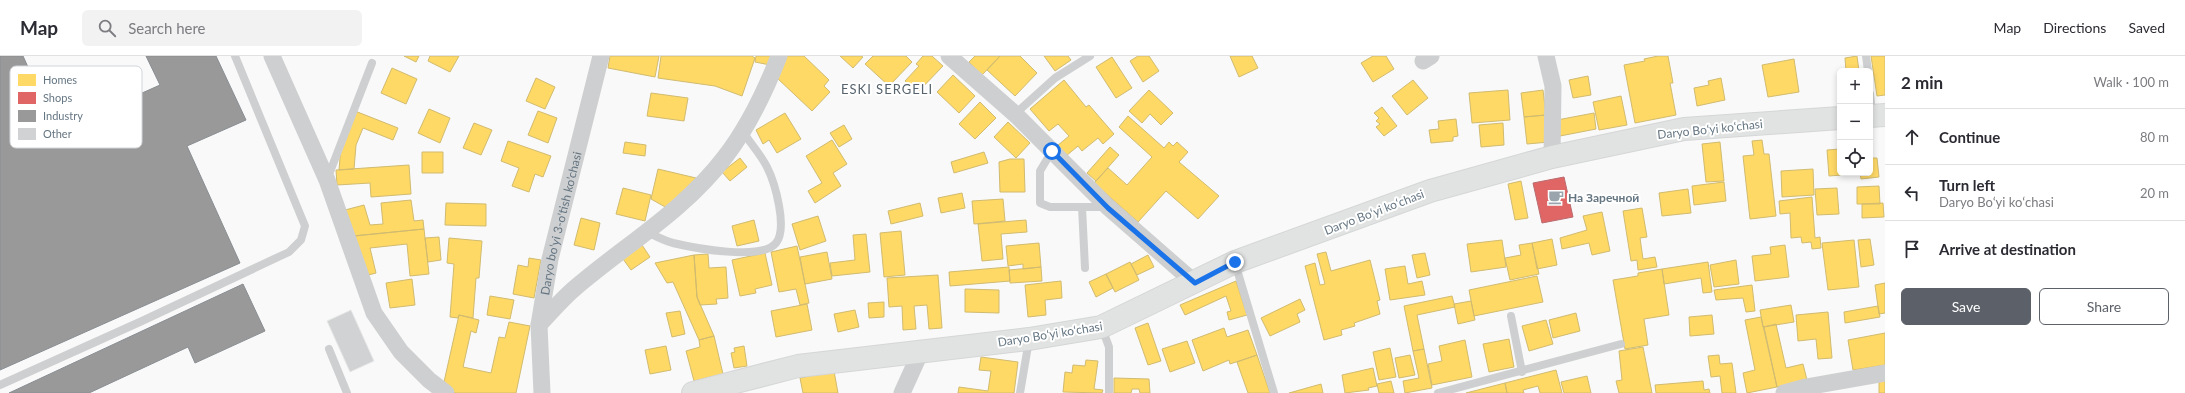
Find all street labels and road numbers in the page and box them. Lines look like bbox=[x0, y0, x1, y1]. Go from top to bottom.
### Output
street label: Daryo Boʻyi koʻchasi bbox=[1657, 116, 1764, 142]
street label: Daryo bo'yi 3-o'tish ko'chasi bbox=[537, 150, 584, 296]
street label: Daryo Boʻyi koʻchasi bbox=[1322, 186, 1426, 238]
street label: Daryo Boʻyi koʻchasi bbox=[997, 318, 1104, 350]

